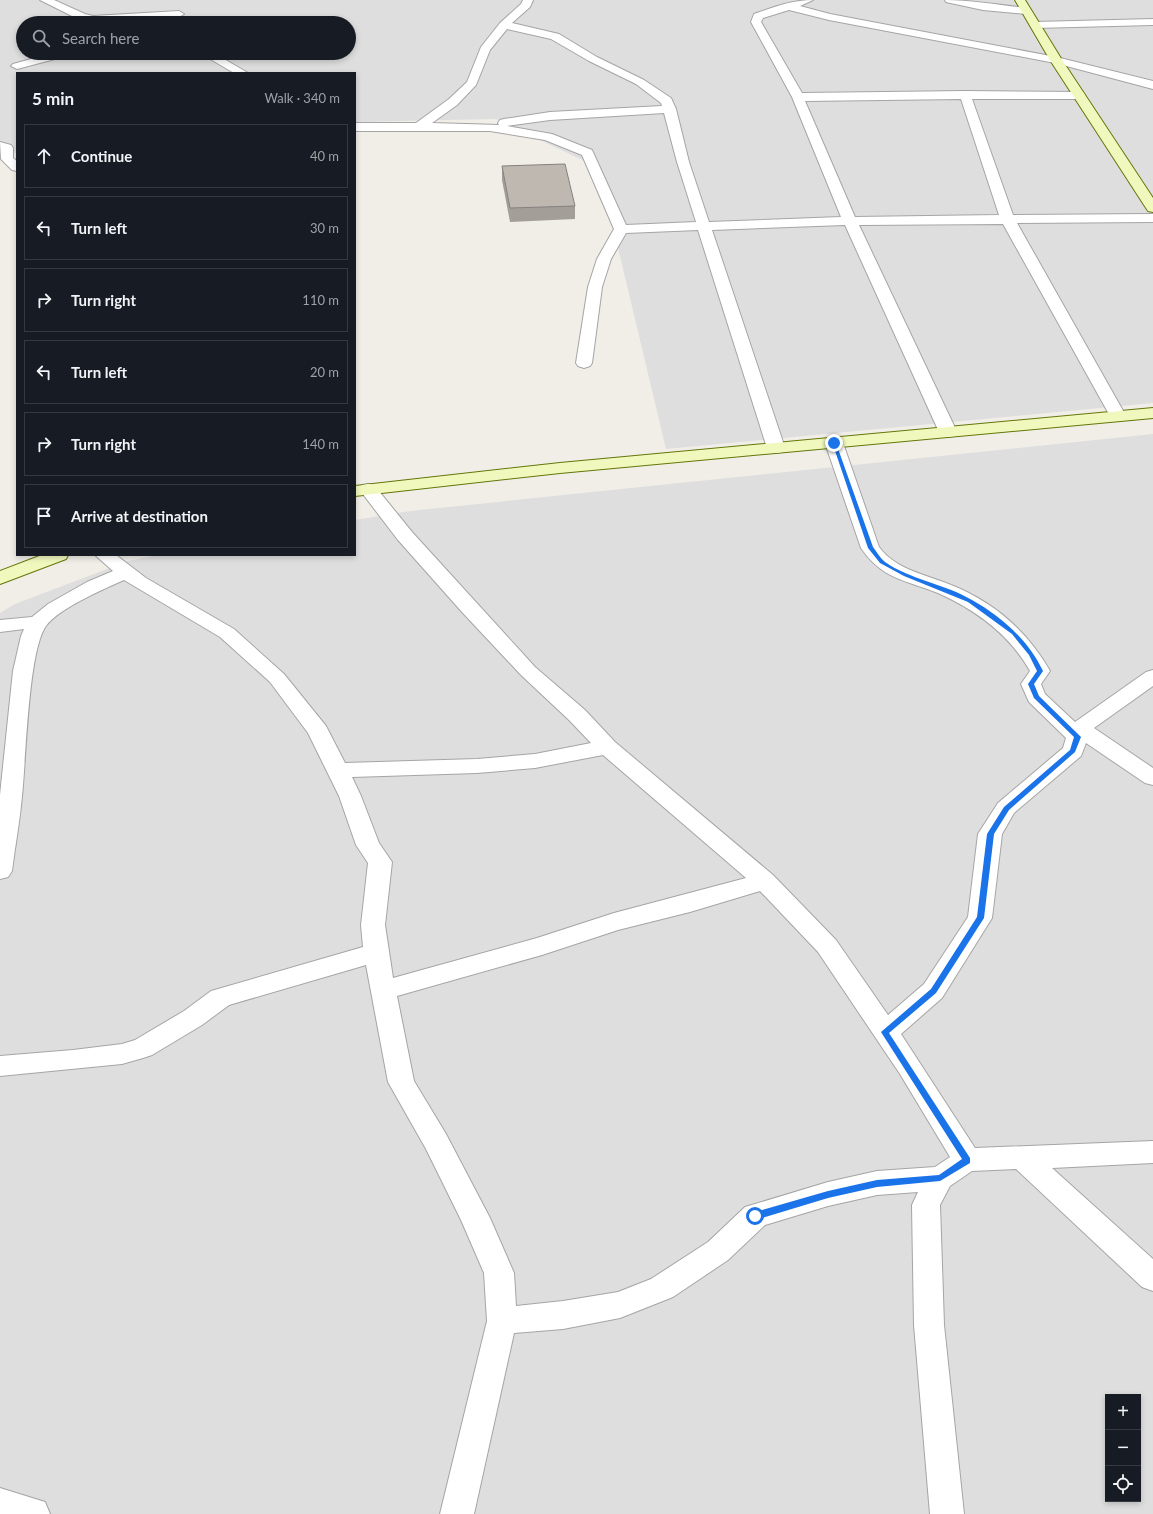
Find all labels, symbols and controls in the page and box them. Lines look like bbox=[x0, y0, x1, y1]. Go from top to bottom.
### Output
search box bbox=[16, 16, 356, 60]
icon: search bbox=[30, 27, 52, 49]
text: Search here bbox=[62, 29, 139, 47]
text: 5 min bbox=[32, 88, 74, 109]
text: Walk · 340 m bbox=[264, 90, 340, 106]
icon: ahead bbox=[33, 145, 55, 167]
text: Continue bbox=[71, 147, 132, 165]
text: 40 m bbox=[310, 148, 339, 164]
icon: left bbox=[33, 217, 55, 239]
text: Turn left bbox=[71, 219, 127, 237]
text: 30 m bbox=[310, 220, 339, 236]
icon: right bbox=[33, 289, 55, 311]
text: Turn right bbox=[71, 291, 136, 309]
text: 110 m bbox=[302, 292, 339, 308]
icon: left bbox=[33, 361, 55, 383]
text: Turn left bbox=[71, 363, 127, 381]
text: 20 m bbox=[310, 364, 339, 380]
icon: right bbox=[33, 433, 55, 455]
route end bbox=[825, 434, 843, 452]
text: Turn right bbox=[71, 435, 136, 453]
text: 140 m bbox=[302, 436, 339, 452]
icon: arrive bbox=[33, 505, 55, 527]
text: Arrive at destination bbox=[71, 507, 208, 525]
route start bbox=[746, 1207, 764, 1225]
map controls bbox=[1105, 1394, 1141, 1502]
button: + bbox=[1105, 1394, 1141, 1430]
button: − bbox=[1105, 1430, 1141, 1466]
button: locate bbox=[1105, 1466, 1141, 1502]

